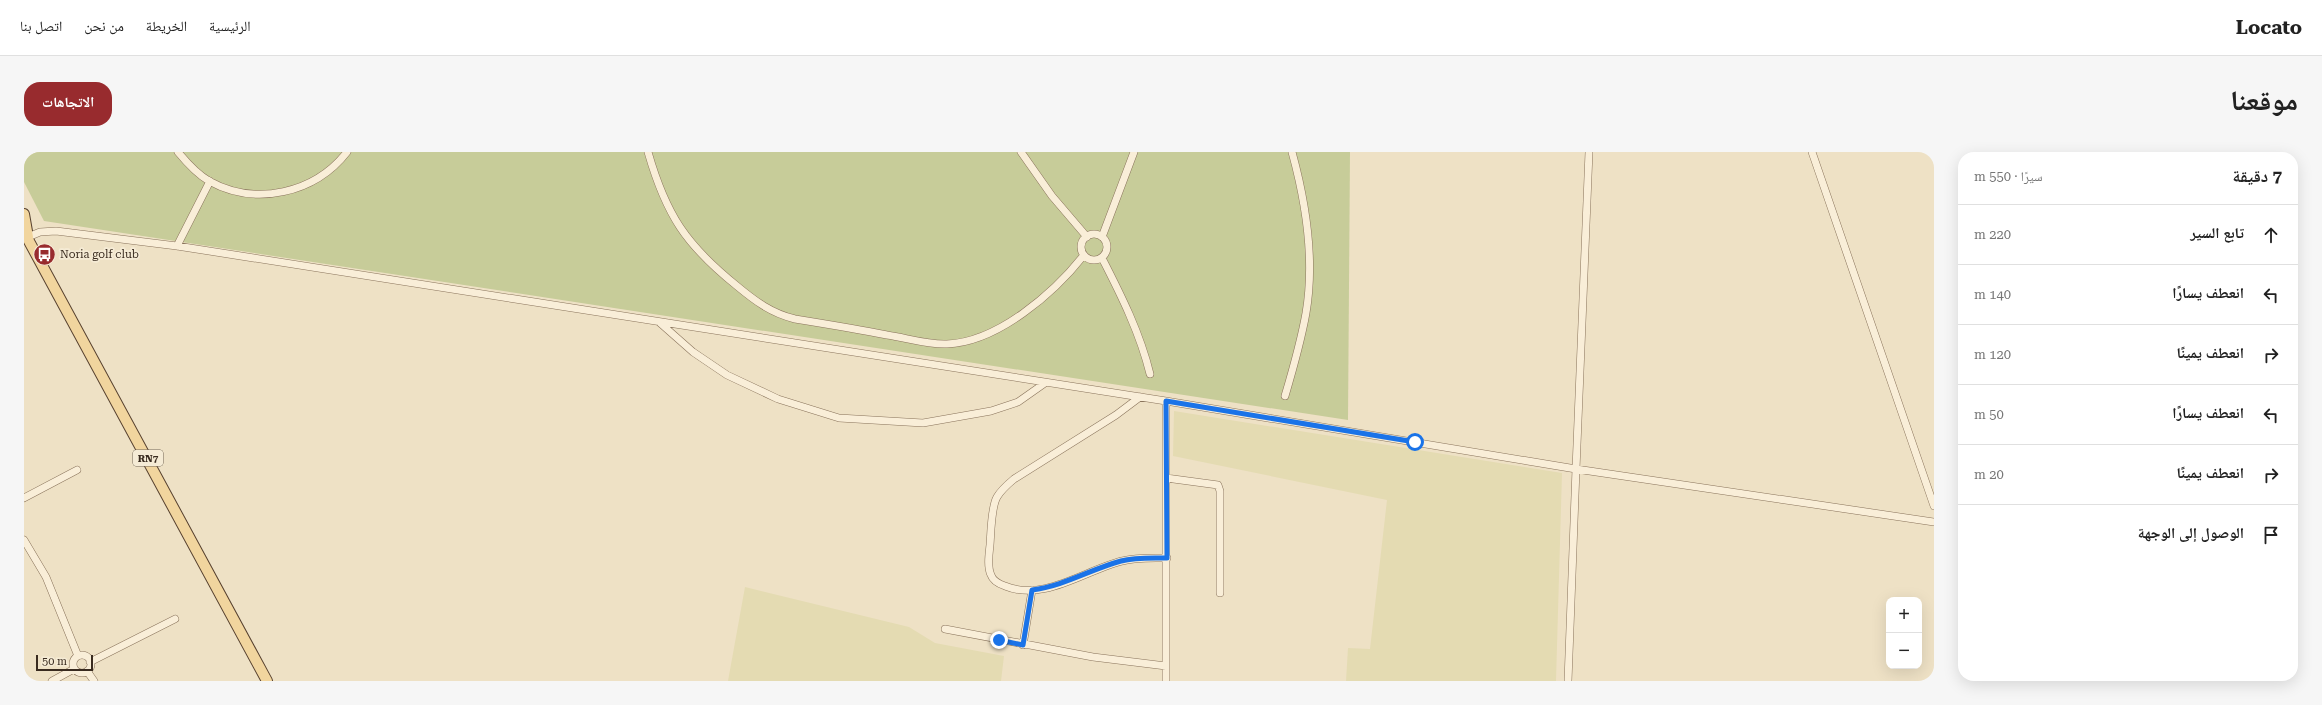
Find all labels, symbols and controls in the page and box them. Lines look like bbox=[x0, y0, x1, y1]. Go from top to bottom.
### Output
text: Locato bbox=[2236, 16, 2302, 39]
text: اتصل بنا bbox=[20, 18, 62, 34]
text: من نحن bbox=[84, 18, 124, 34]
text: الخريطة bbox=[146, 18, 187, 34]
text: الرئيسية bbox=[209, 18, 251, 34]
button: الاتجاهات bbox=[24, 82, 112, 126]
text: موقعنا bbox=[2230, 84, 2298, 117]
text: 7 دقيقة bbox=[2232, 166, 2282, 186]
text: سيرًا · 550 m bbox=[1974, 169, 2042, 184]
text: تابع السير bbox=[2190, 224, 2244, 242]
icon: ahead bbox=[2260, 224, 2282, 246]
text: 220 m bbox=[1974, 227, 2011, 242]
bus stop icon: Noria golf club bbox=[31, 241, 57, 267]
place label: Noria golf club bbox=[60, 248, 139, 261]
text: انعطف يسارًا bbox=[2172, 284, 2244, 302]
icon: left bbox=[2260, 284, 2282, 306]
text: 140 m bbox=[1974, 287, 2011, 302]
text: انعطف يمينًا bbox=[2177, 344, 2244, 362]
icon: right bbox=[2260, 344, 2282, 366]
text: 120 m bbox=[1974, 347, 2011, 362]
text: انعطف يسارًا bbox=[2172, 404, 2244, 422]
icon: left bbox=[2260, 404, 2282, 426]
text: 50 m bbox=[1974, 407, 2004, 422]
route start bbox=[1406, 433, 1424, 451]
road number: RN7 bbox=[133, 450, 163, 466]
text: انعطف يمينًا bbox=[2177, 464, 2244, 482]
icon: right bbox=[2260, 464, 2282, 486]
text: 20 m bbox=[1974, 467, 2004, 482]
text: الوصول إلى الوجهة bbox=[2138, 524, 2244, 542]
icon: arrive bbox=[2260, 524, 2282, 546]
map controls bbox=[1886, 597, 1922, 669]
button: + bbox=[1886, 597, 1922, 633]
route end bbox=[990, 631, 1008, 649]
button: − bbox=[1886, 633, 1922, 669]
scale bar bbox=[36, 653, 93, 672]
text: 50 m bbox=[42, 655, 67, 668]

